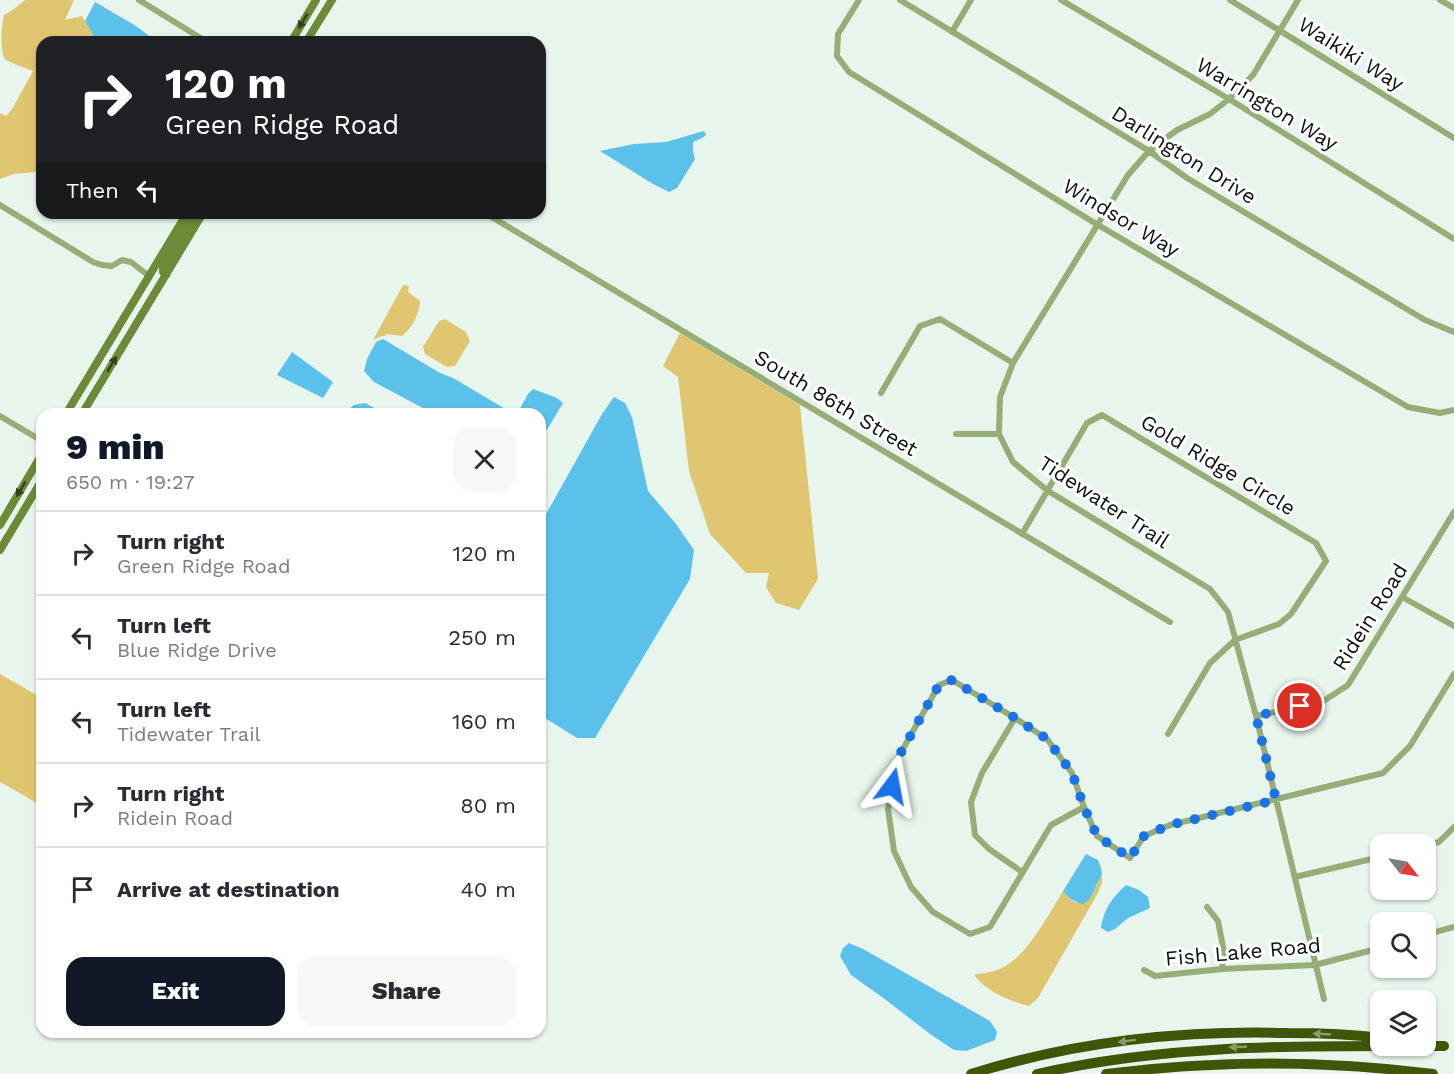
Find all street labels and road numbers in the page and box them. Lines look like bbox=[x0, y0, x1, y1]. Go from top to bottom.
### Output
street label: Waikiki Way bbox=[1294, 11, 1409, 96]
street label: Warrington Way bbox=[1192, 51, 1343, 156]
street label: Darlington Drive bbox=[1107, 100, 1261, 209]
street label: Windsor Way bbox=[1058, 173, 1184, 262]
street label: South 86th Street bbox=[750, 344, 923, 461]
street label: Gold Ridge Circle bbox=[1136, 408, 1300, 521]
street label: Tidewater Trail bbox=[1034, 450, 1175, 553]
street label: Ridein Road bbox=[1327, 558, 1412, 675]
street label: Fish Lake Road bbox=[1164, 932, 1322, 971]

